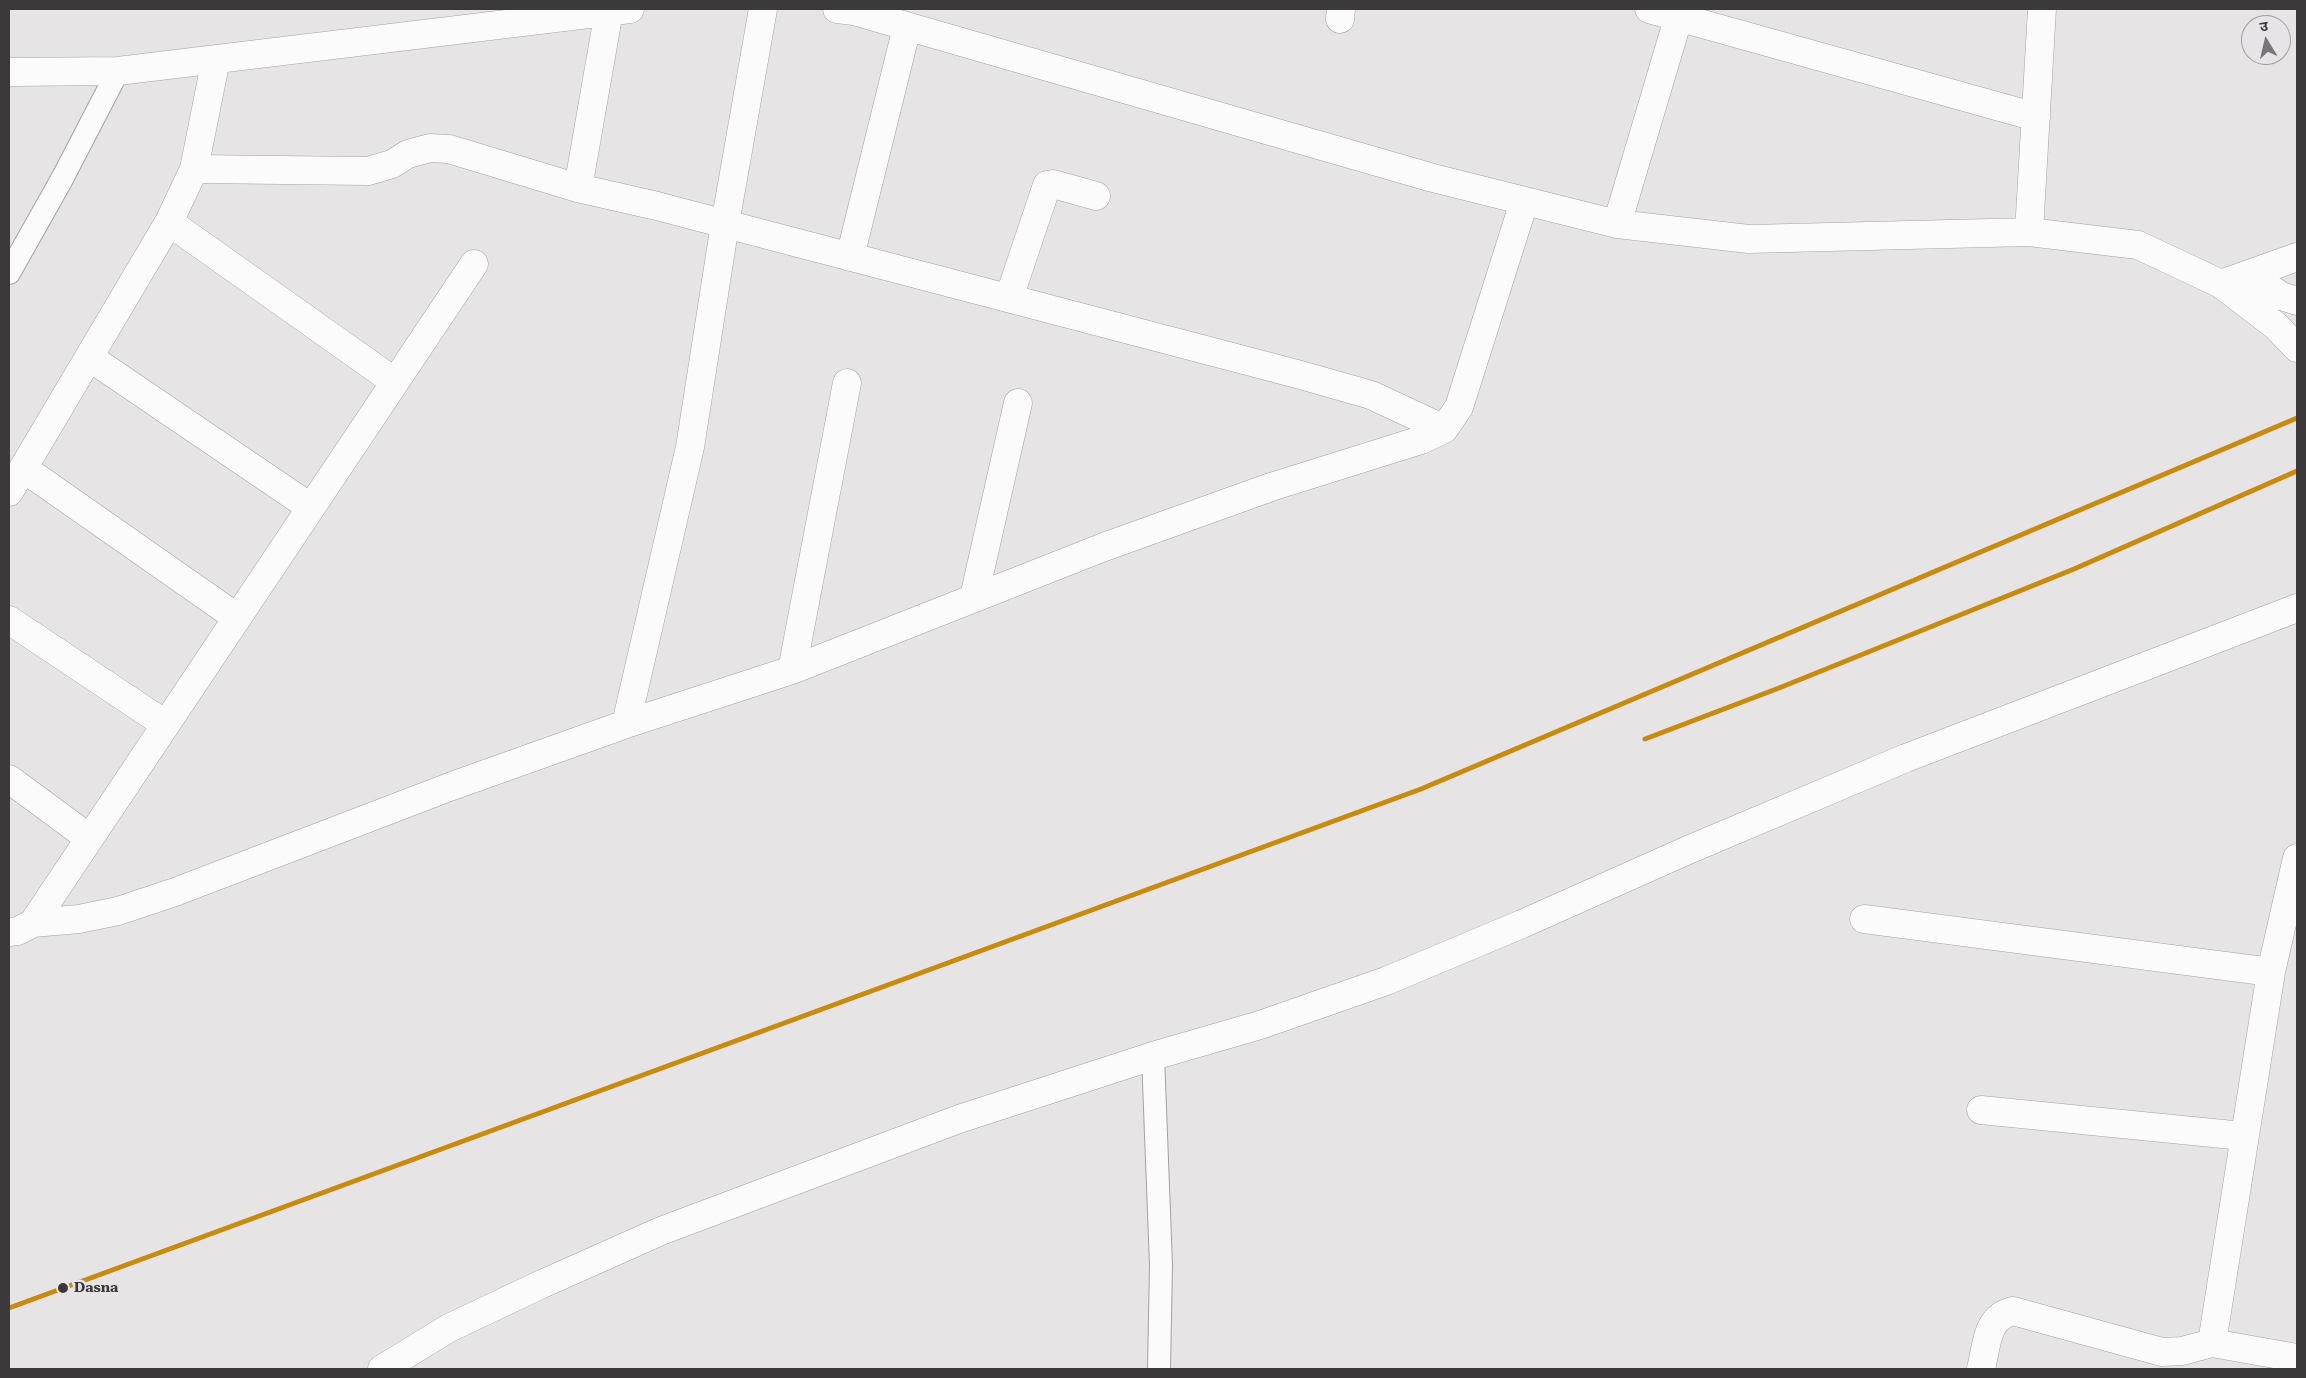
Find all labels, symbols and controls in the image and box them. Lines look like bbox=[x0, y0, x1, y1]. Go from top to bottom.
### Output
north arrow bbox=[2241, 15, 2291, 65]
text: उ bbox=[2258, 18, 2269, 35]
place label: Dasna bbox=[74, 1280, 118, 1296]
marker: Dasna bbox=[56, 1281, 70, 1295]

